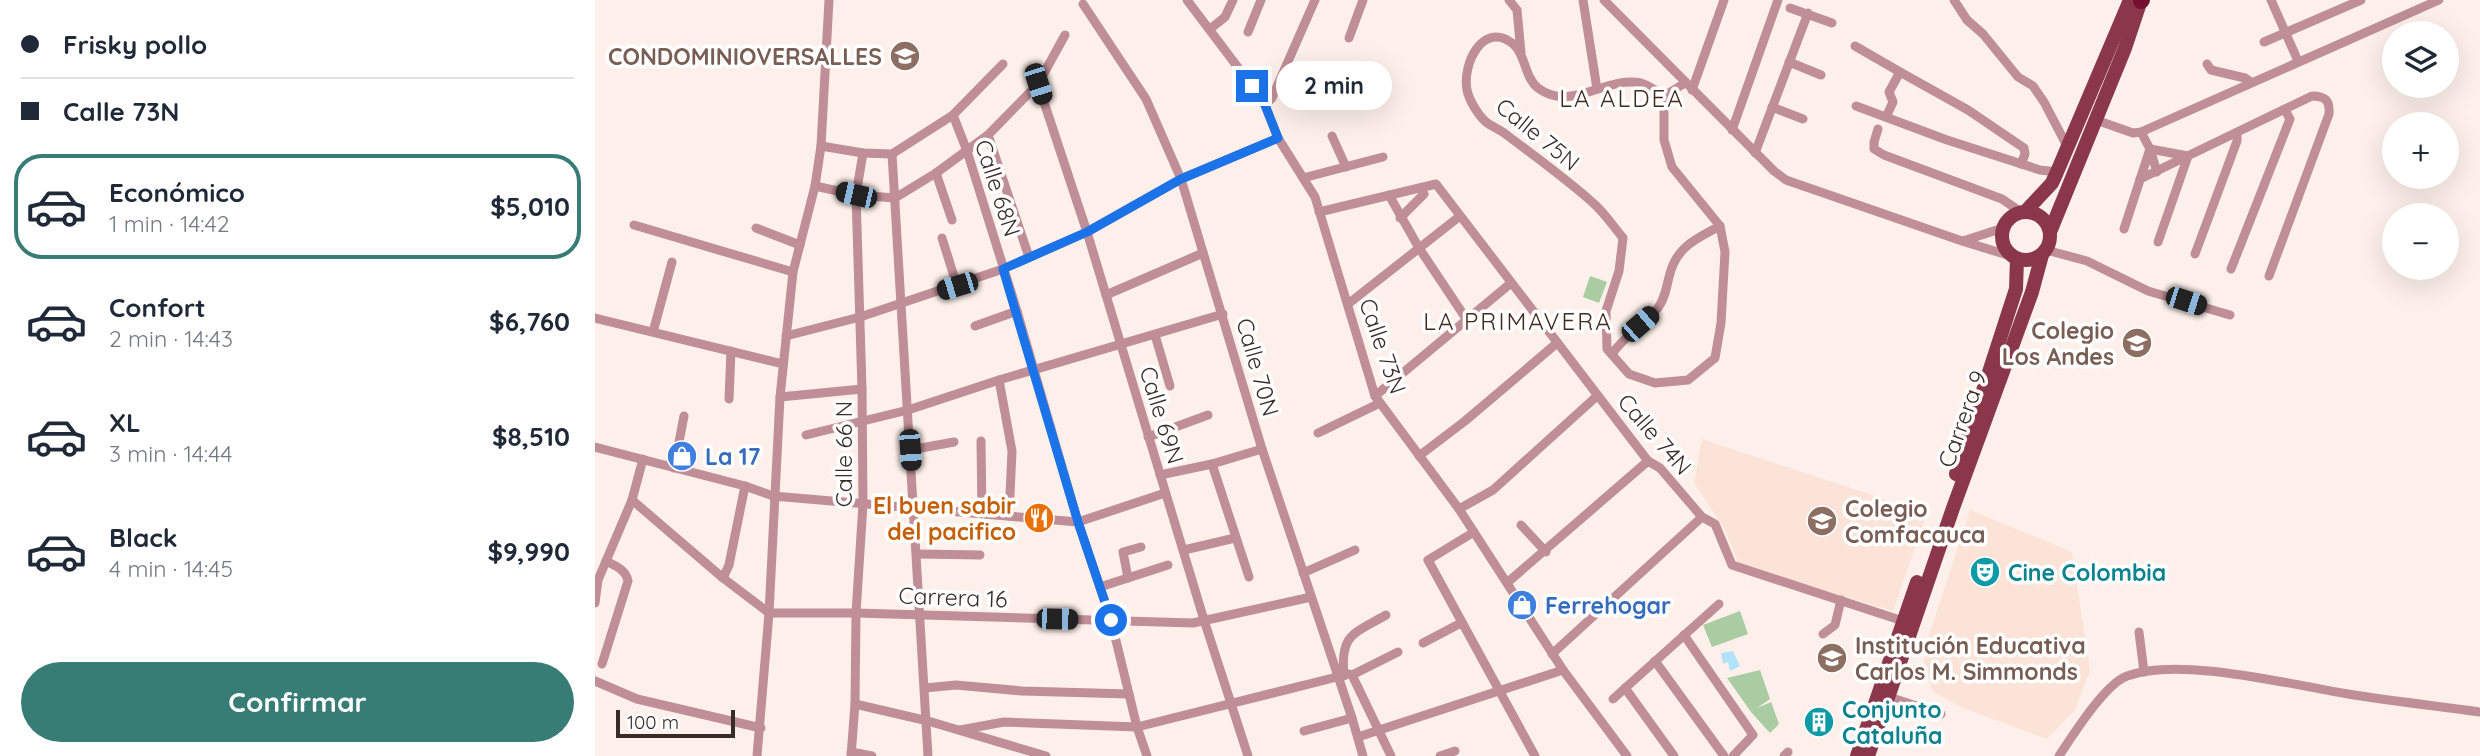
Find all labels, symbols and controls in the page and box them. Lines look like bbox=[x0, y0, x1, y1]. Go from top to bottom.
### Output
map controls bbox=[2382, 21, 2459, 280]
button: layers bbox=[2382, 21, 2459, 98]
text: Frisky pollo bbox=[63, 28, 207, 61]
school or university icon: CONDOMINIOVERSALLES bbox=[888, 39, 922, 73]
place label: CONDOMINIOVERSALLES bbox=[608, 42, 882, 71]
car bbox=[1022, 61, 1055, 107]
callout: 2 min bbox=[1277, 62, 1392, 110]
route end bbox=[1236, 70, 1268, 102]
text: 2 min bbox=[1304, 71, 1364, 100]
district label: LA ALDEA bbox=[1559, 83, 1685, 113]
street label: Calle 75N bbox=[1490, 91, 1586, 177]
text: Calle 73N bbox=[63, 95, 179, 128]
button: + bbox=[2382, 112, 2459, 189]
street label: Calle 68N bbox=[969, 136, 1027, 240]
icon: car bbox=[25, 175, 88, 238]
text: Económico bbox=[109, 176, 245, 209]
car bbox=[834, 180, 879, 210]
text: $5,010 bbox=[490, 190, 570, 223]
button: − bbox=[2382, 203, 2459, 280]
text: 1 min · 14:42 bbox=[109, 209, 229, 238]
car bbox=[934, 270, 981, 302]
car bbox=[2163, 285, 2210, 317]
icon: car bbox=[25, 290, 88, 353]
text: Confort bbox=[109, 291, 206, 324]
street label: Calle 73N bbox=[1353, 294, 1413, 398]
car bbox=[1618, 302, 1663, 346]
text: $6,760 bbox=[489, 305, 570, 338]
district label: LA PRIMAVERA bbox=[1423, 306, 1613, 336]
street label: Calle 70N bbox=[1230, 315, 1286, 419]
place label: Colegio Los Andes bbox=[2002, 316, 2114, 371]
text: 2 min · 14:43 bbox=[109, 324, 233, 353]
school or university icon: Colegio Los Andes bbox=[2120, 326, 2154, 360]
street label: Calle 69N bbox=[1133, 363, 1191, 467]
street label: Carrera 9 bbox=[1931, 367, 1993, 471]
street label: Calle 74N bbox=[1612, 387, 1698, 481]
street label: Calle 66 N bbox=[829, 401, 858, 507]
icon: car bbox=[25, 405, 88, 468]
text: XL bbox=[109, 406, 141, 439]
text: $8,510 bbox=[492, 420, 570, 453]
car bbox=[899, 428, 922, 472]
text: 3 min · 14:44 bbox=[109, 439, 232, 468]
shop icon: La 17 bbox=[665, 439, 699, 473]
place label: La 17 bbox=[705, 442, 761, 471]
place label: El buen sabir del pacifico bbox=[873, 491, 1016, 546]
place label: Colegio Comfacauca bbox=[1845, 494, 1986, 549]
restaurant icon: El buen sabir del pacifico bbox=[1022, 501, 1056, 535]
school or university icon: Colegio Comfacauca bbox=[1805, 504, 1839, 538]
icon: car bbox=[25, 520, 88, 583]
text: Black bbox=[109, 521, 178, 554]
text: $9,990 bbox=[488, 535, 570, 568]
text: 4 min · 14:45 bbox=[109, 554, 233, 583]
theatre icon: Cine Colombia bbox=[1968, 555, 2002, 589]
place label: Cine Colombia bbox=[2008, 558, 2166, 587]
street label: Carrera 16 bbox=[898, 581, 1008, 613]
shop icon: Ferrehogar bbox=[1505, 588, 1539, 622]
place label: Ferrehogar bbox=[1545, 591, 1671, 620]
route start bbox=[1095, 604, 1127, 636]
car bbox=[1036, 608, 1079, 630]
place label: Institución Educativa Carlos M. Simmonds bbox=[1855, 631, 2086, 686]
school or university icon: Institución Educativa Carlos M. Simmonds bbox=[1815, 641, 1849, 675]
button: Confirmar bbox=[21, 662, 574, 742]
place label: Conjunto Cataluña bbox=[1842, 695, 1942, 750]
building icon: Conjunto Cataluña bbox=[1802, 705, 1836, 739]
scale bar bbox=[616, 707, 735, 739]
text: 100 m bbox=[627, 710, 679, 734]

